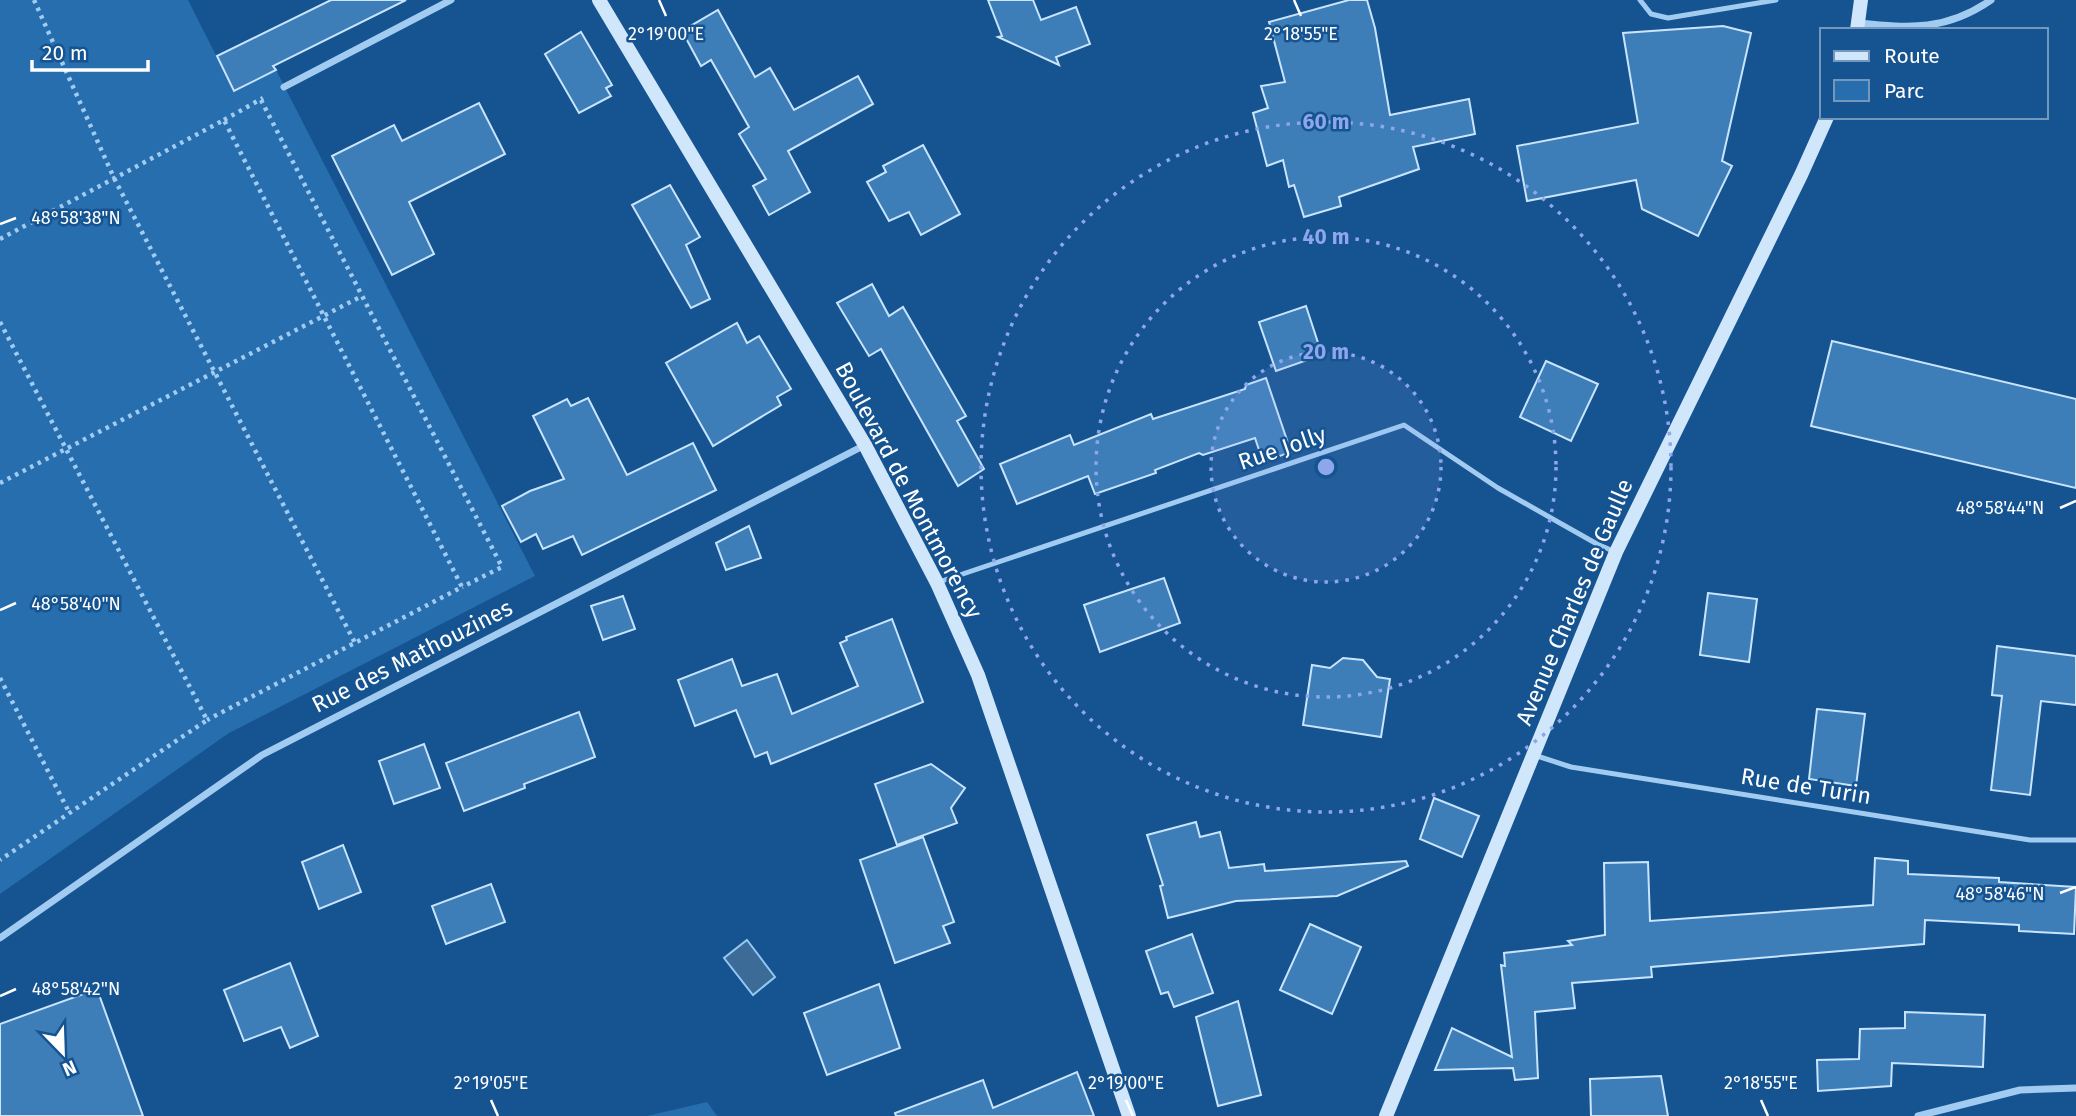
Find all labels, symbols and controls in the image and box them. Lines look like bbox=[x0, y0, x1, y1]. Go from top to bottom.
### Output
text: 2°19'00"E bbox=[628, 23, 704, 45]
text: 2°18'55"E bbox=[1264, 23, 1338, 45]
scale bar bbox=[32, 28, 147, 72]
legend bbox=[1820, 28, 2048, 119]
text: 20 m bbox=[42, 40, 88, 66]
text: Route bbox=[1884, 43, 1940, 69]
text: Parc bbox=[1884, 78, 1924, 104]
text: 60 m bbox=[1303, 109, 1349, 135]
text: 48°58'38"N bbox=[31, 207, 121, 229]
text: 40 m bbox=[1303, 224, 1349, 250]
text: 20 m bbox=[1303, 339, 1349, 365]
street label: Boulevard de Montmorency bbox=[829, 357, 989, 624]
street label: Rue Jolly bbox=[1234, 420, 1330, 476]
centre of rings bbox=[1314, 455, 1338, 479]
street label: Avenue Charles de Gaulle bbox=[1509, 475, 1639, 729]
text: 48°58'44"N bbox=[1956, 497, 2044, 519]
text: 48°58'40"N bbox=[31, 593, 121, 615]
street label: Rue des Mathouzines bbox=[307, 593, 517, 719]
street label: Rue de Turin bbox=[1739, 762, 1873, 810]
text: 48°58'46"N bbox=[1955, 883, 2045, 905]
text: 48°58'42"N bbox=[32, 978, 120, 1000]
north arrow bbox=[28, 1018, 98, 1088]
text: N bbox=[59, 1055, 80, 1081]
text: 2°19'05"E bbox=[454, 1072, 528, 1094]
text: 2°19'00"E bbox=[1088, 1072, 1164, 1094]
text: 2°18'55"E bbox=[1724, 1072, 1798, 1094]

